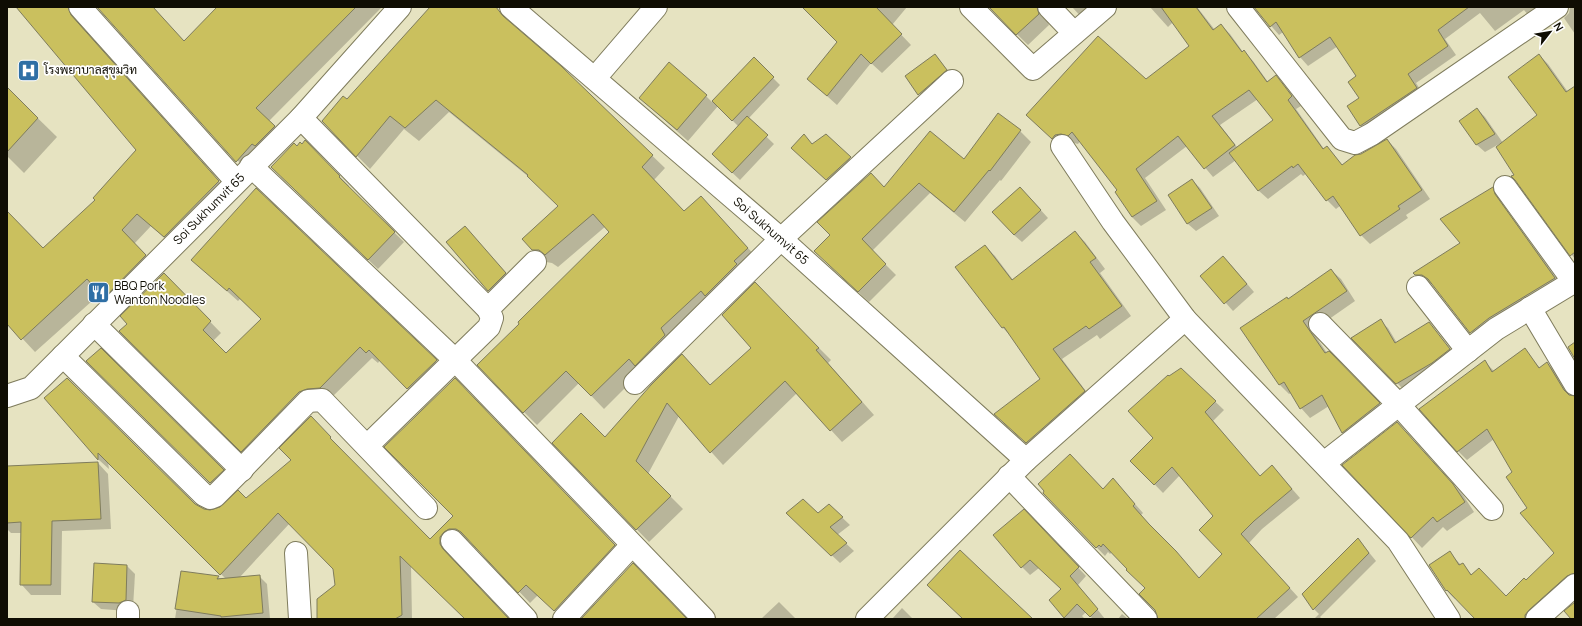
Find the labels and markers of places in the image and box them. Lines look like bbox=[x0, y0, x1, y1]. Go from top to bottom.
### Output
hospital icon: โรงพยาบาลสุขุมวิท bbox=[16, 57, 42, 83]
place label: โรงพยาบาลสุขุมวิท bbox=[43, 61, 137, 79]
place label: BBQ Pork Wanton Noodles bbox=[114, 277, 205, 308]
restaurant icon: BBQ Pork Wanton Noodles bbox=[85, 280, 111, 306]

